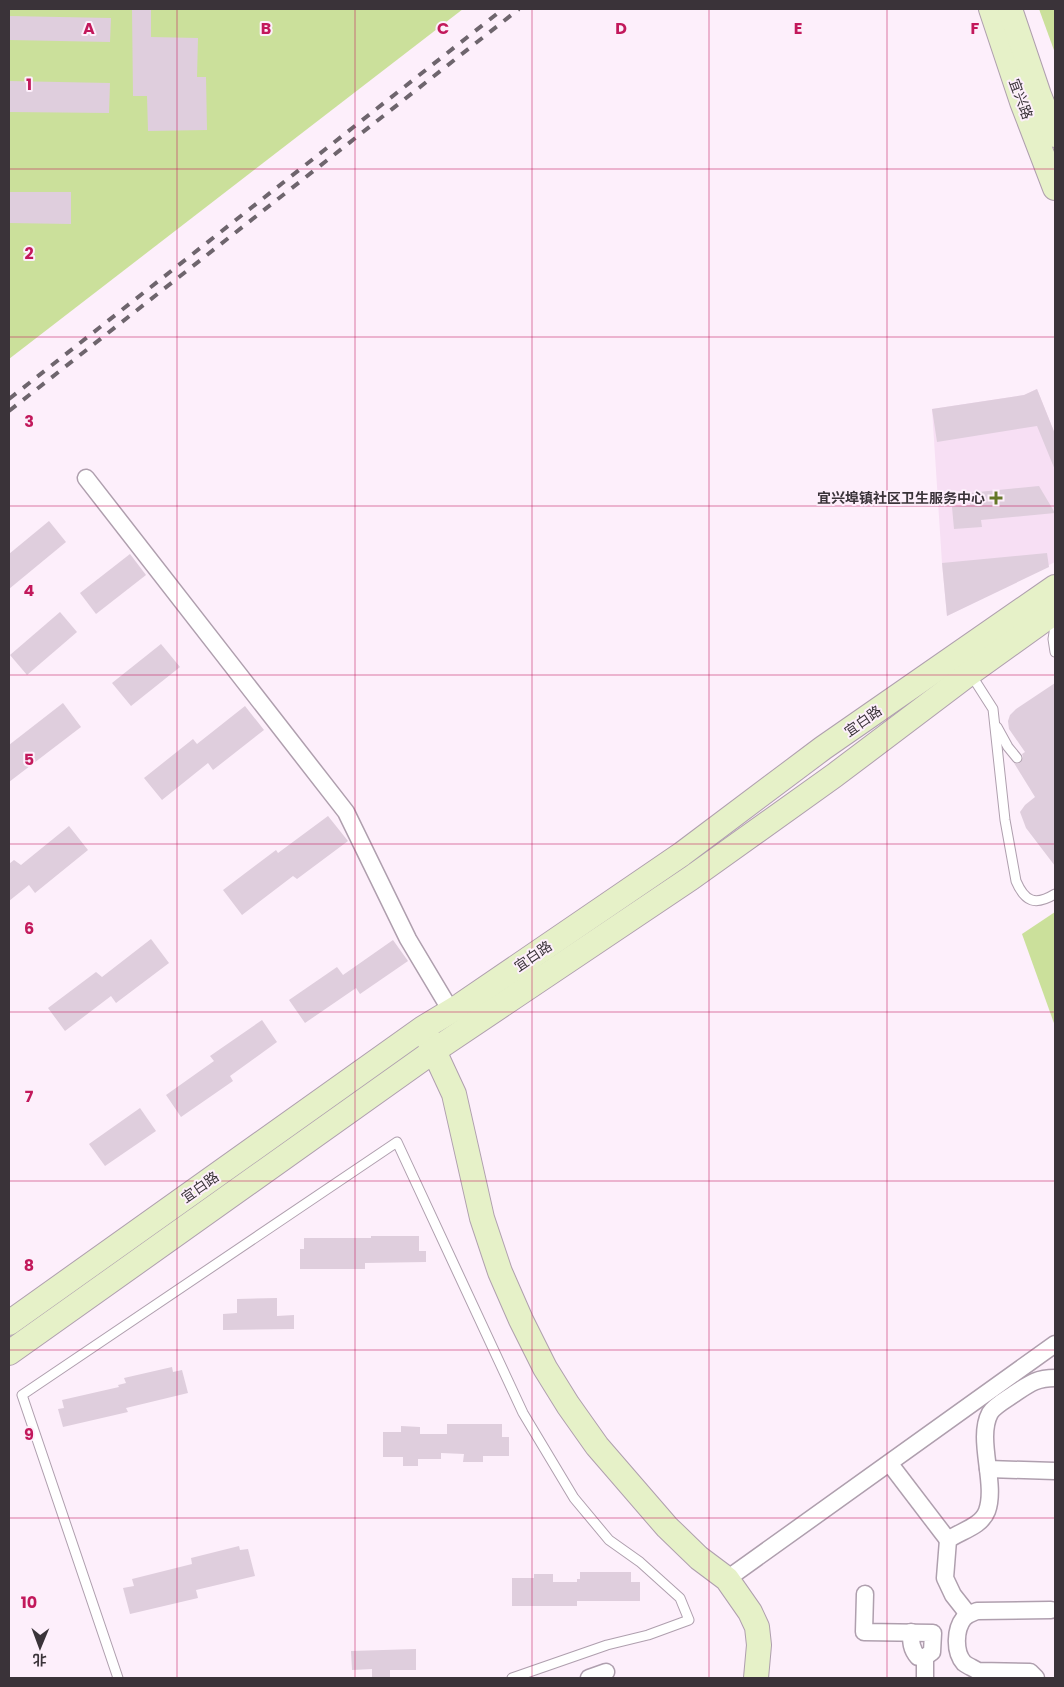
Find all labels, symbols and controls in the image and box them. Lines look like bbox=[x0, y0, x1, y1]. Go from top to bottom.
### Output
text: A bbox=[83, 17, 95, 40]
text: B bbox=[261, 17, 271, 40]
text: C bbox=[437, 17, 449, 40]
text: D bbox=[615, 17, 627, 40]
text: E bbox=[794, 17, 802, 40]
text: F bbox=[971, 17, 980, 40]
text: 1 bbox=[26, 73, 32, 96]
street label: 宜兴路 bbox=[1004, 76, 1038, 122]
text: 2 bbox=[24, 242, 34, 265]
text: 3 bbox=[24, 410, 34, 433]
place label: 宜兴埠镇社区卫生服务中心 bbox=[817, 488, 985, 508]
marker: 宜兴埠镇社区卫生服务中心 bbox=[989, 491, 1003, 505]
text: 4 bbox=[24, 579, 35, 602]
street label: 宜白路 bbox=[840, 701, 886, 741]
text: 5 bbox=[24, 748, 34, 771]
text: 6 bbox=[24, 917, 34, 940]
street label: 宜白路 bbox=[510, 936, 556, 976]
text: 7 bbox=[25, 1085, 34, 1108]
street label: 宜白路 bbox=[177, 1167, 223, 1207]
text: 8 bbox=[24, 1254, 34, 1277]
text: 9 bbox=[24, 1423, 34, 1446]
text: 10 bbox=[21, 1591, 37, 1614]
north arrow bbox=[15, 1622, 65, 1672]
text: 北 bbox=[33, 1650, 47, 1670]

